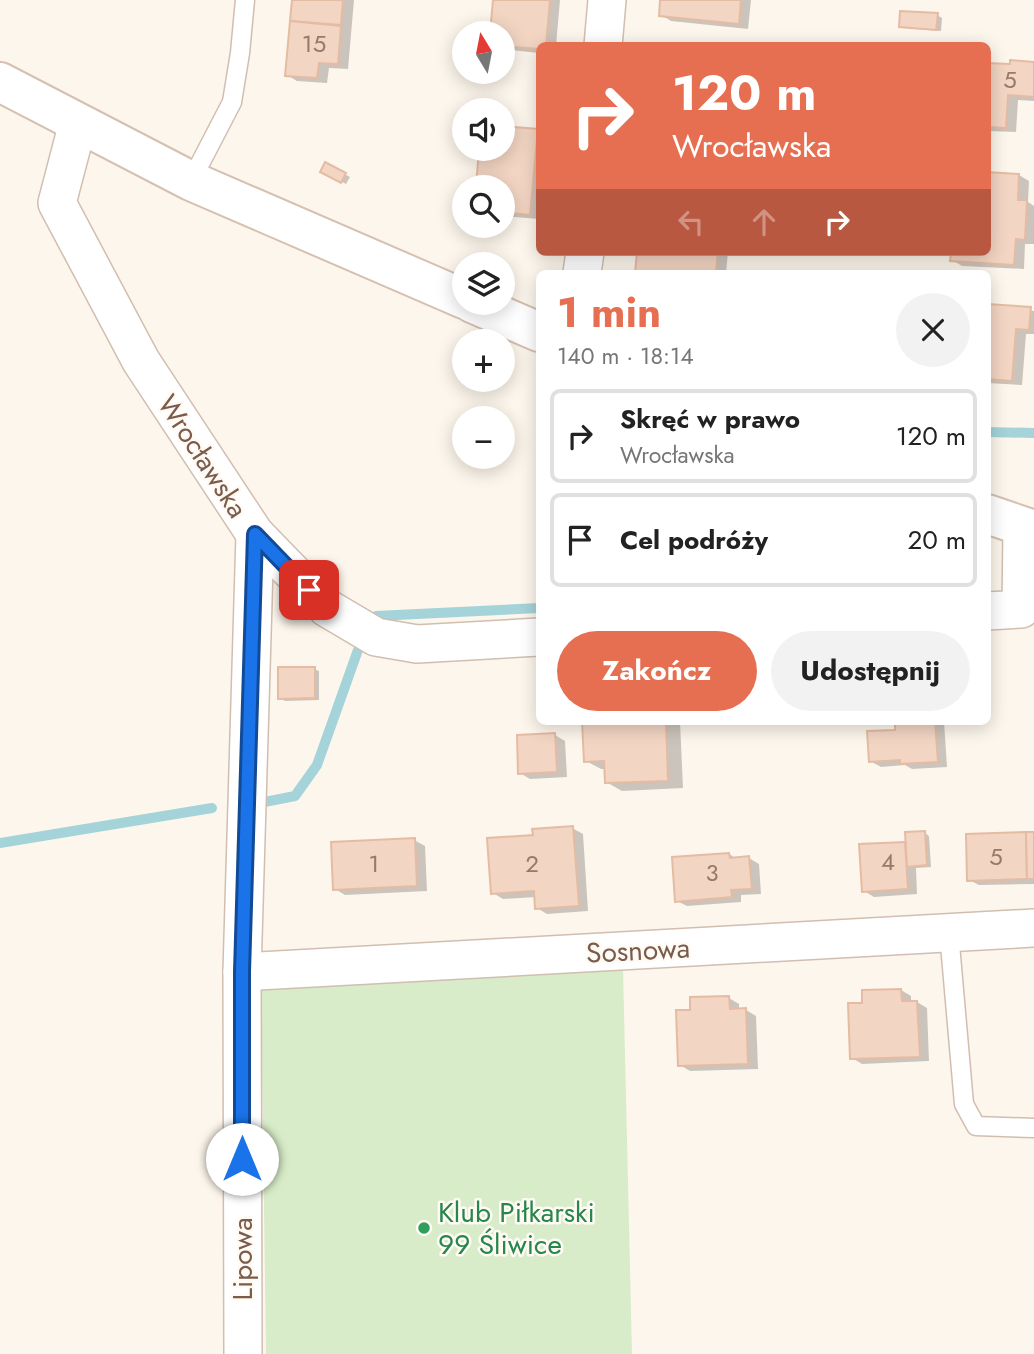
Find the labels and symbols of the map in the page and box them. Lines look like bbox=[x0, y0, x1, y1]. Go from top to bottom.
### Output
north arrow bbox=[452, 21, 514, 84]
house number: 15 bbox=[302, 26, 326, 61]
house number: 5 bbox=[1003, 62, 1017, 97]
street label: Wrocławska bbox=[147, 387, 258, 526]
pin bbox=[279, 560, 339, 620]
house number: 5 bbox=[989, 839, 1003, 874]
house number: 4 bbox=[881, 844, 895, 879]
house number: 1 bbox=[369, 846, 379, 881]
house number: 2 bbox=[525, 846, 539, 881]
house number: 3 bbox=[705, 855, 719, 890]
street label: Sosnowa bbox=[585, 927, 691, 974]
position arrow bbox=[205, 1122, 279, 1196]
place label: Klub Piłkarski 99 Śliwice bbox=[438, 1192, 595, 1265]
street label: Lipowa bbox=[222, 1217, 263, 1301]
marker: Klub Piłkarski 99 Śliwice bbox=[416, 1220, 432, 1236]

